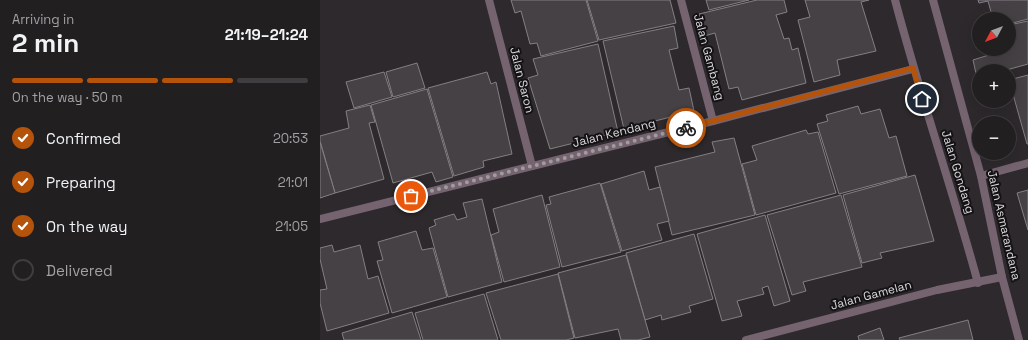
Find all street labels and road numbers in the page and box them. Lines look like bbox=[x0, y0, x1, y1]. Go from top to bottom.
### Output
street label: Jalan Gambang bbox=[690, 12, 728, 102]
street label: Jalan Saron bbox=[506, 45, 538, 115]
street label: Jalan Kendang bbox=[571, 115, 657, 151]
street label: Jalan Gondang bbox=[938, 128, 978, 216]
street label: Jalan Asmarandana bbox=[984, 168, 1024, 282]
street label: Jalan Gamelan bbox=[829, 276, 913, 314]

